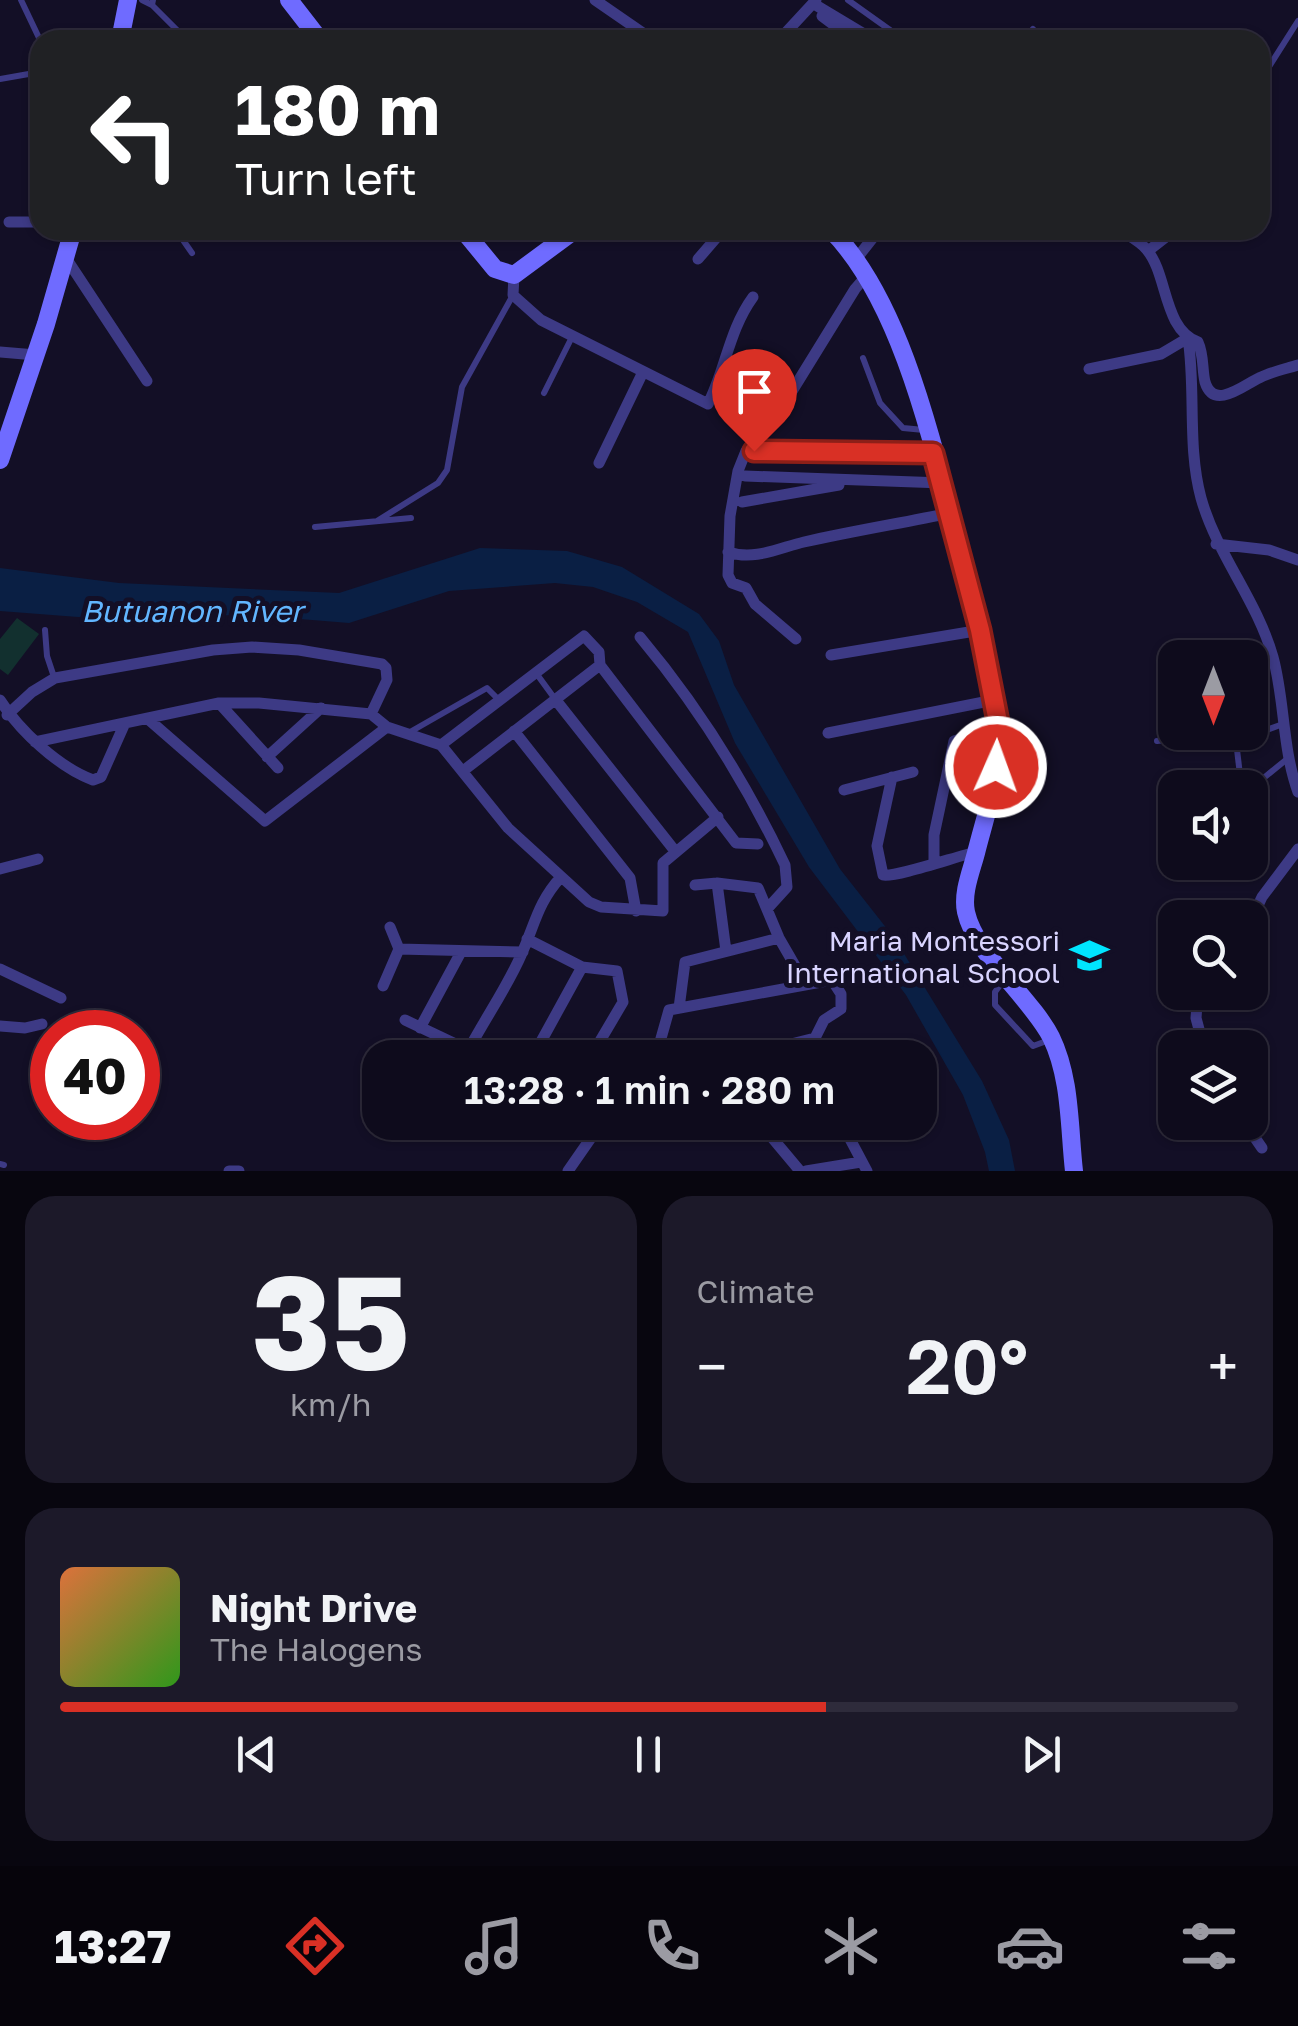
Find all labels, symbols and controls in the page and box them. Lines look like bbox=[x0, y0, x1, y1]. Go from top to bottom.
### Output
text: 180 m bbox=[235, 66, 440, 150]
icon: left bbox=[70, 70, 200, 200]
text: Turn left bbox=[235, 151, 417, 205]
pin bbox=[712, 349, 797, 452]
icon: arrive bbox=[727, 364, 782, 419]
water label: Butuanon River bbox=[81, 593, 307, 629]
north arrow bbox=[1158, 640, 1268, 750]
map controls bbox=[1158, 640, 1268, 1140]
position arrow bbox=[944, 715, 1048, 819]
button: sound bbox=[1158, 770, 1268, 880]
button: search bbox=[1158, 900, 1268, 1010]
place label: Maria Montessori International School bbox=[786, 924, 1060, 989]
school or university icon: Maria Montessori International School bbox=[1069, 935, 1111, 977]
speed limit sign: 40 bbox=[30, 1010, 160, 1140]
button: layers bbox=[1158, 1030, 1268, 1140]
text: 13:28 · 1 min · 280 m bbox=[464, 1067, 835, 1112]
text: 35 bbox=[251, 1242, 410, 1398]
text: Climate bbox=[697, 1272, 815, 1310]
text: 20° bbox=[906, 1320, 1028, 1411]
text: − bbox=[697, 1333, 727, 1399]
text: + bbox=[1208, 1333, 1238, 1399]
text: km/h bbox=[290, 1385, 371, 1423]
text: Night Drive bbox=[210, 1585, 417, 1630]
text: The Halogens bbox=[210, 1630, 422, 1668]
icon: previous bbox=[229, 1727, 284, 1782]
icon: pause bbox=[621, 1727, 676, 1782]
icon: next bbox=[1014, 1727, 1069, 1782]
icon: directions bbox=[280, 1911, 350, 1981]
icon: music bbox=[459, 1911, 529, 1981]
icon: phone bbox=[637, 1911, 707, 1981]
icon: climate bbox=[816, 1911, 886, 1981]
icon: car bbox=[995, 1911, 1065, 1981]
icon: filters bbox=[1174, 1911, 1244, 1981]
text: 13:27 bbox=[54, 1919, 171, 1973]

